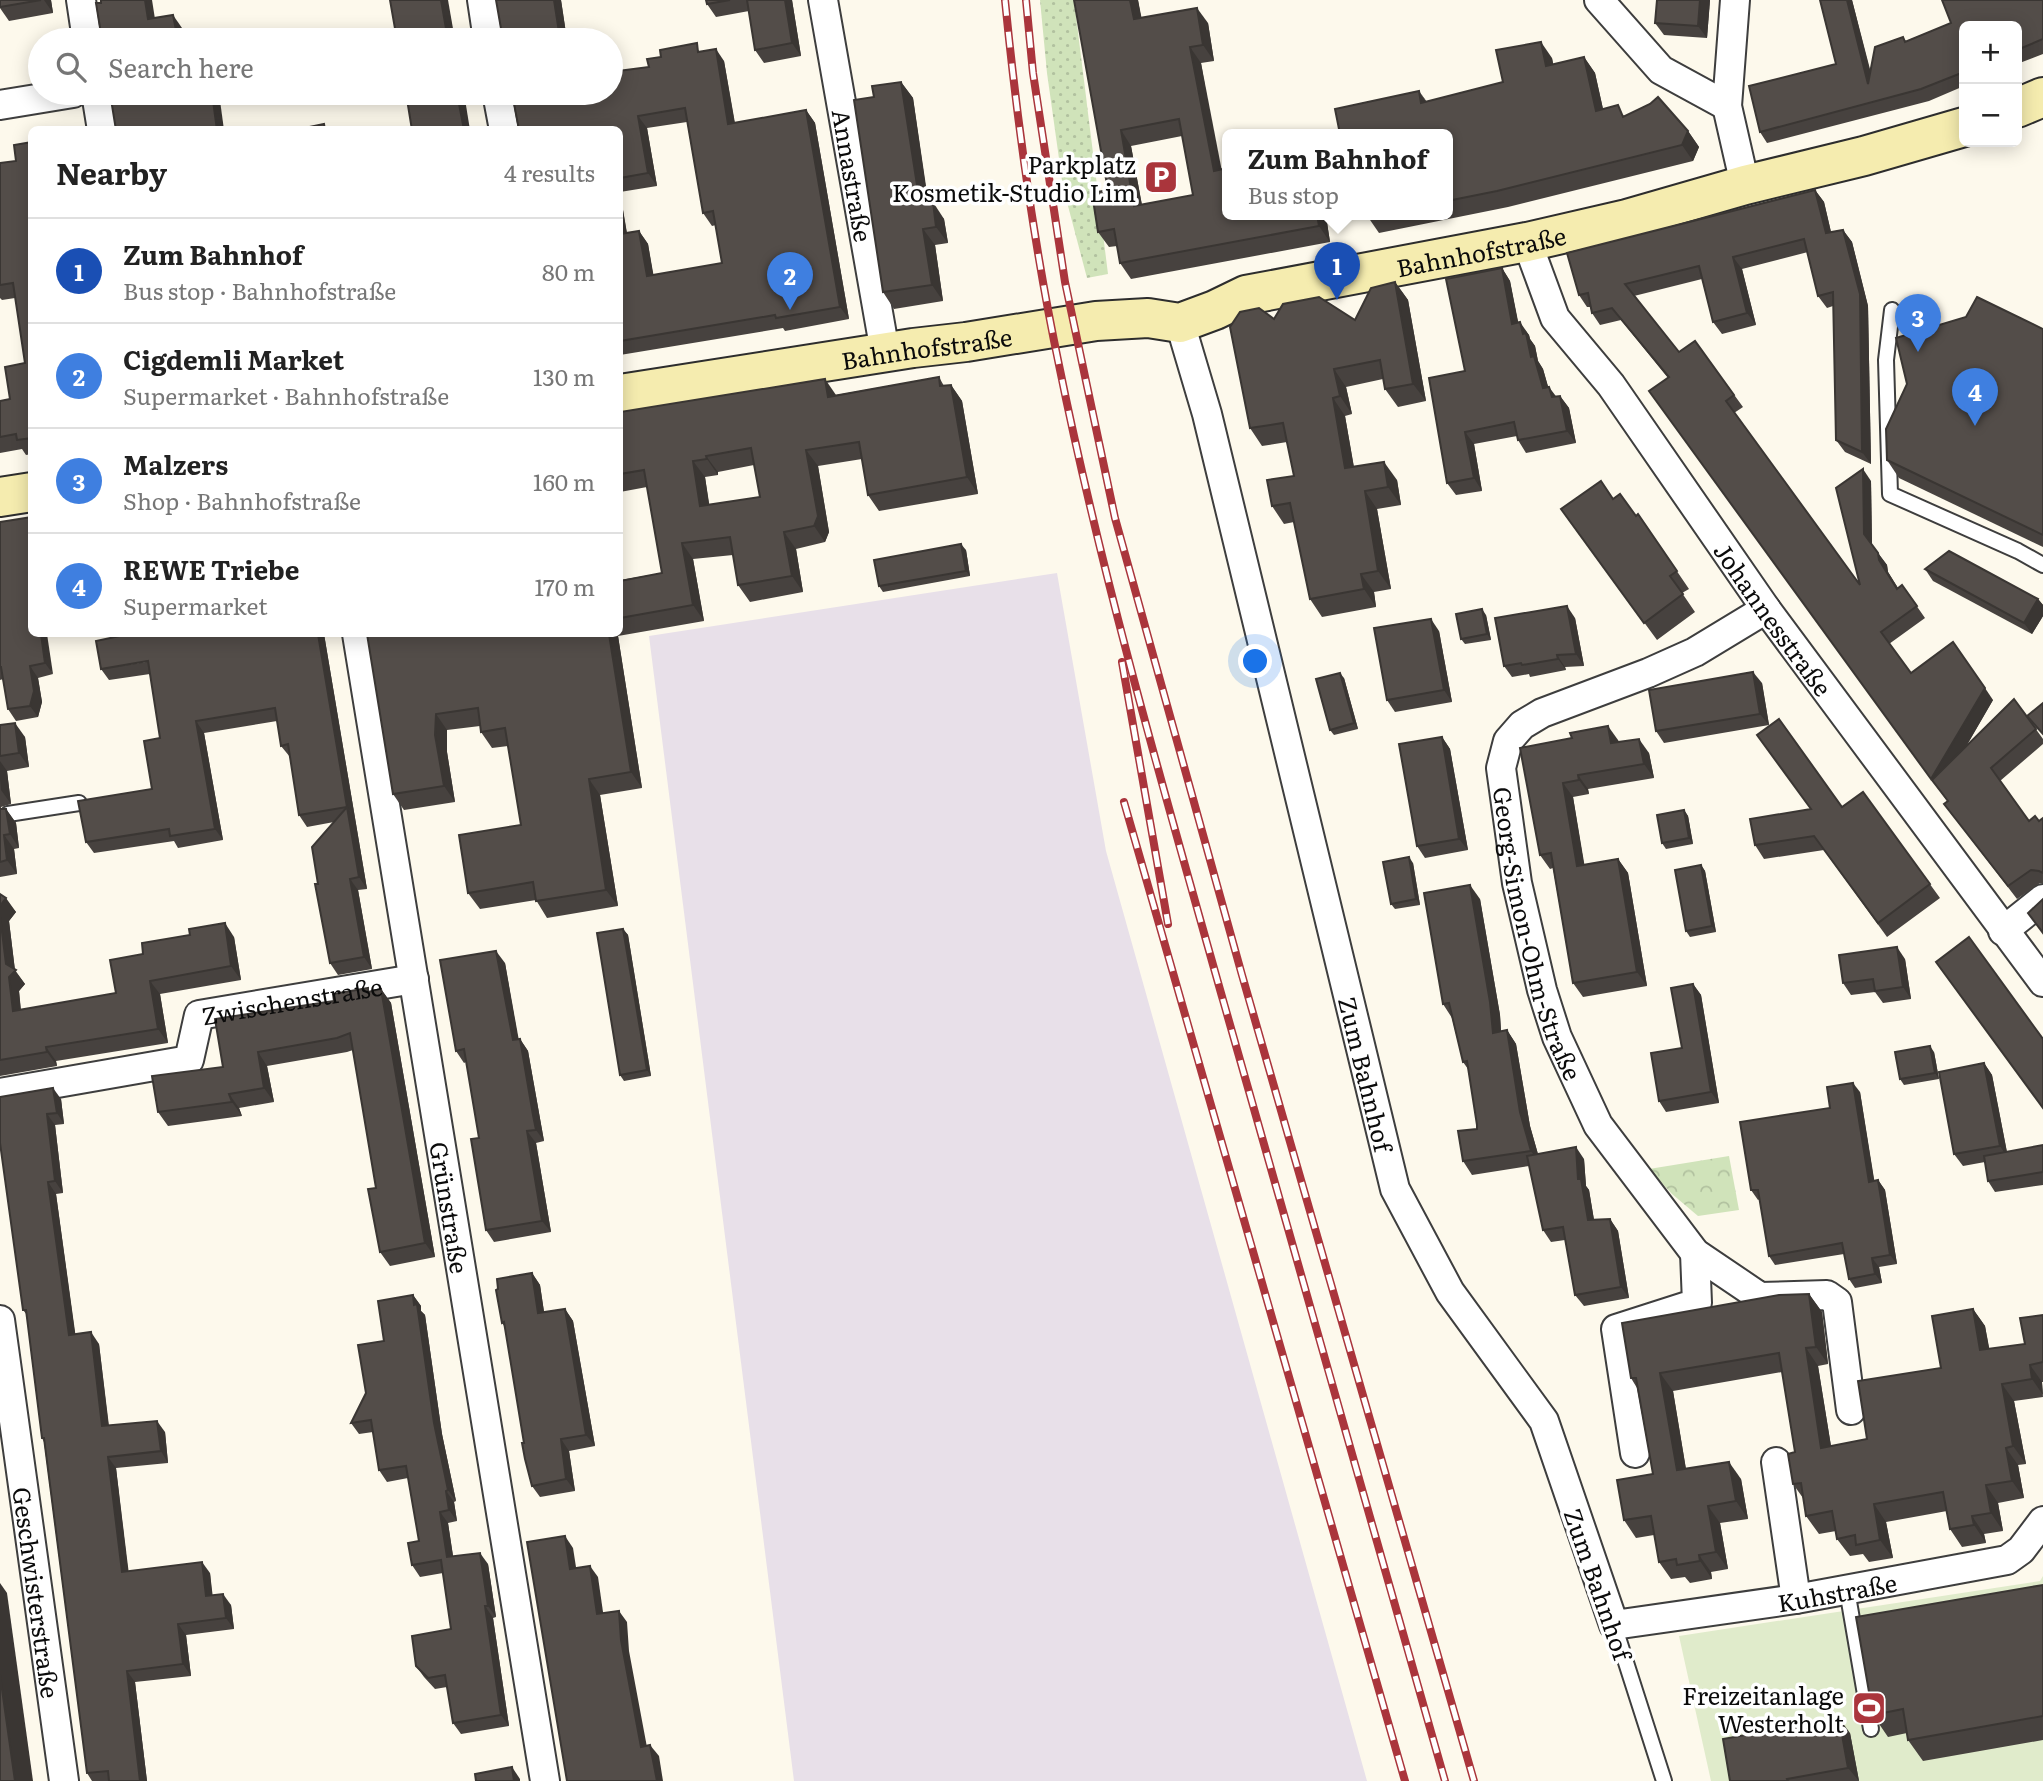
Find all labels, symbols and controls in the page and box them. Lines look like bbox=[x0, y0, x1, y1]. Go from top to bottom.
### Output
map controls bbox=[1959, 21, 2022, 147]
button: + bbox=[1959, 21, 2022, 84]
search box bbox=[28, 28, 623, 105]
text: Search here bbox=[108, 47, 254, 86]
icon: search bbox=[52, 48, 90, 86]
button: − bbox=[1959, 84, 2022, 147]
street label: Annastraße bbox=[825, 106, 883, 244]
popup bbox=[1222, 129, 1453, 220]
text: Zum Bahnhof bbox=[1247, 138, 1428, 177]
place label: Parkplatz Kosmetik-Studio Lim bbox=[892, 146, 1136, 209]
text: Nearby bbox=[56, 150, 167, 194]
text: 4 results bbox=[504, 155, 595, 189]
parking icon: Parkplatz Kosmetik-Studio Lim bbox=[1142, 158, 1180, 196]
text: Bus stop bbox=[1247, 177, 1339, 211]
street label: Bahnhofstraße bbox=[1393, 216, 1569, 284]
text: Zum Bahnhof bbox=[123, 234, 303, 273]
pin: 1 bbox=[1314, 242, 1360, 300]
pin: 2 bbox=[767, 252, 813, 310]
text: 1 bbox=[74, 254, 84, 288]
text: 80 m bbox=[542, 254, 595, 288]
text: Bus stop · Bahnhofstraße bbox=[123, 273, 396, 307]
pin: 3 bbox=[1895, 294, 1941, 352]
street label: Bahnhofstraße bbox=[839, 317, 1014, 377]
text: Cigdemli Market bbox=[123, 339, 344, 378]
text: 2 bbox=[73, 359, 85, 393]
text: 130 m bbox=[533, 359, 595, 393]
pin: 4 bbox=[1952, 368, 1998, 426]
text: Supermarket · Bahnhofstraße bbox=[123, 378, 449, 412]
text: Malzers bbox=[123, 444, 228, 483]
text: 3 bbox=[73, 464, 85, 498]
text: 160 m bbox=[533, 464, 595, 498]
text: Shop · Bahnhofstraße bbox=[123, 483, 361, 517]
street label: Johannesstraße bbox=[1707, 534, 1842, 702]
text: REWE Triebe bbox=[123, 549, 299, 588]
text: 4 bbox=[72, 569, 86, 603]
text: 170 m bbox=[534, 569, 595, 603]
text: Supermarket bbox=[123, 588, 267, 622]
your location bbox=[1238, 644, 1272, 678]
street label: Georg-Simon-Ohm-Straße bbox=[1486, 784, 1592, 1085]
street label: Zwischenstraße bbox=[199, 967, 385, 1032]
street label: Zum Bahnhof bbox=[1331, 993, 1403, 1157]
street label: Grünstraße bbox=[423, 1139, 479, 1276]
street label: Geschwisterstraße bbox=[6, 1484, 70, 1700]
street label: Zum Bahnhof bbox=[1557, 1503, 1642, 1666]
street label: Kuhstraße bbox=[1775, 1563, 1900, 1619]
place label: Freizeitanlage Westerholt bbox=[1682, 1677, 1844, 1740]
sports icon: Freizeitanlage Westerholt bbox=[1850, 1689, 1888, 1727]

